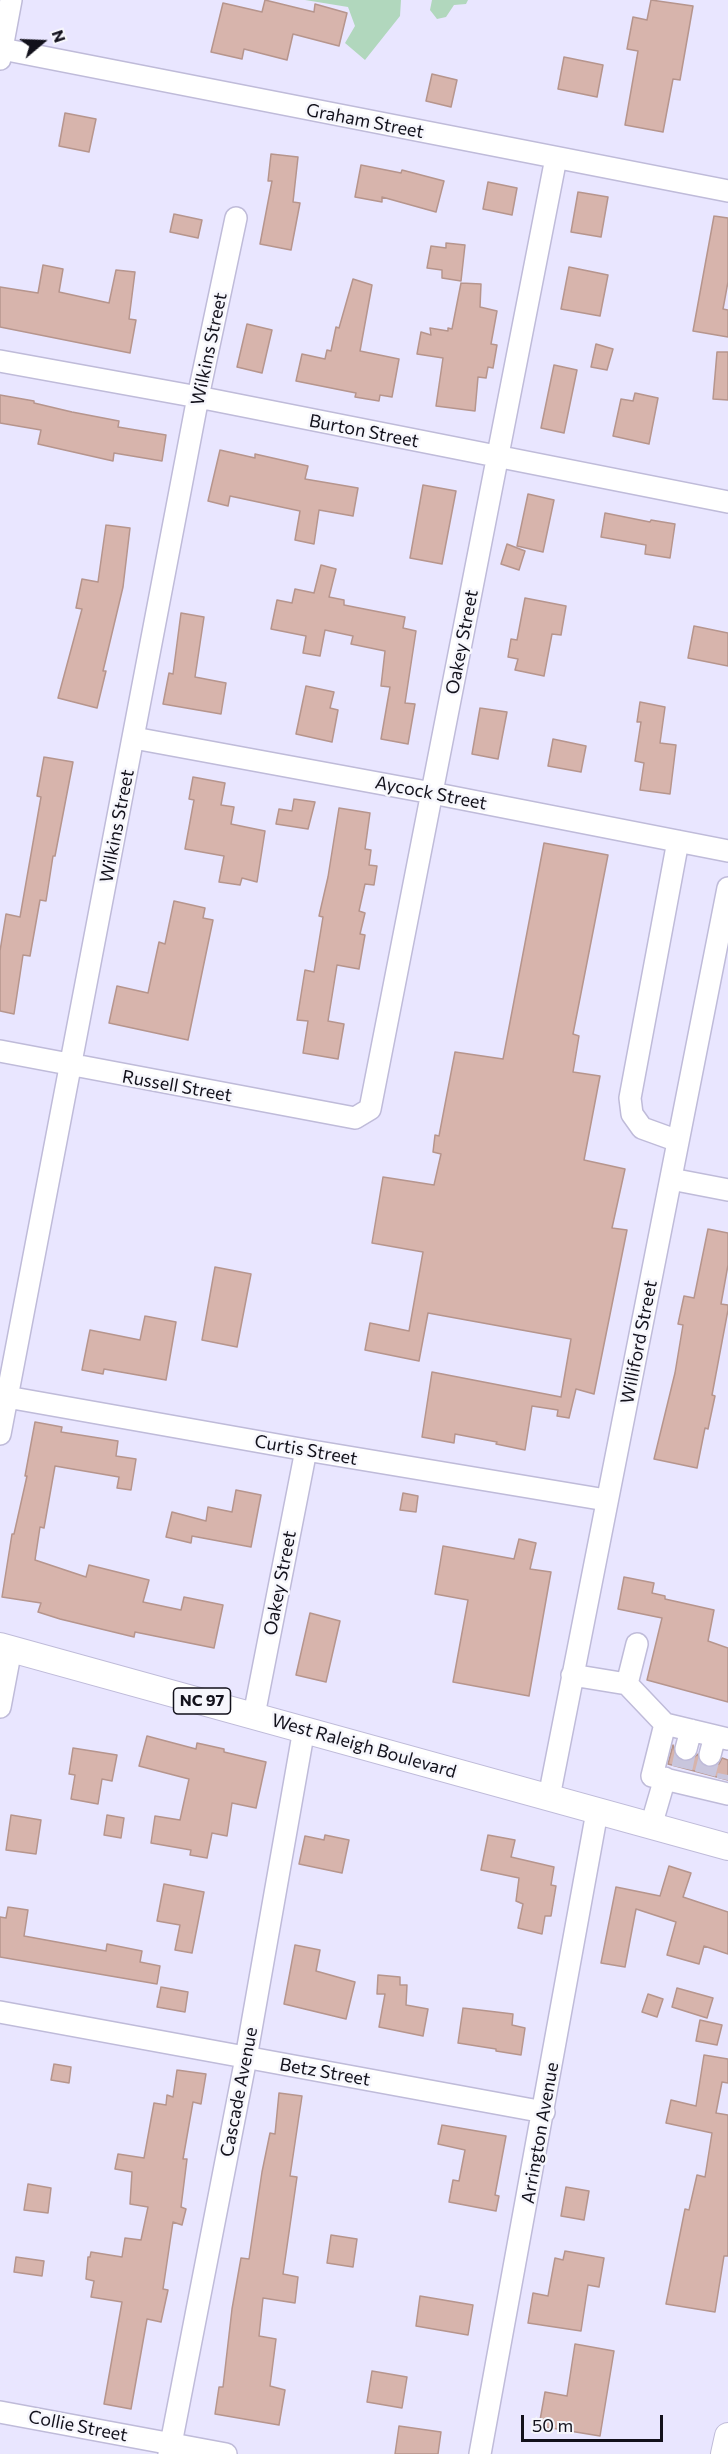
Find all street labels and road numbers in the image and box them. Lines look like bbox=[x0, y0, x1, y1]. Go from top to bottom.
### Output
street label: Graham Street bbox=[304, 99, 426, 143]
street label: Wilkins Street bbox=[187, 291, 231, 407]
street label: Burton Street bbox=[307, 410, 421, 452]
street label: Oakey Street bbox=[441, 588, 483, 696]
street label: Wilkins Street bbox=[95, 768, 139, 884]
street label: Aycock Street bbox=[373, 772, 489, 814]
street label: Russell Street bbox=[120, 1066, 234, 1106]
street label: Williford Street bbox=[616, 1278, 662, 1406]
street label: Curtis Street bbox=[253, 1430, 359, 1470]
street label: Oakey Street bbox=[259, 1529, 301, 1637]
road number: NC 97 bbox=[174, 1688, 230, 1714]
street label: West Raleigh Boulevard bbox=[269, 1709, 459, 1783]
street label: Cascade Avenue bbox=[216, 2025, 262, 2159]
street label: Betz Street bbox=[278, 2053, 372, 2091]
street label: Arrington Avenue bbox=[517, 2061, 563, 2205]
street label: Collie Street bbox=[27, 2406, 129, 2446]

